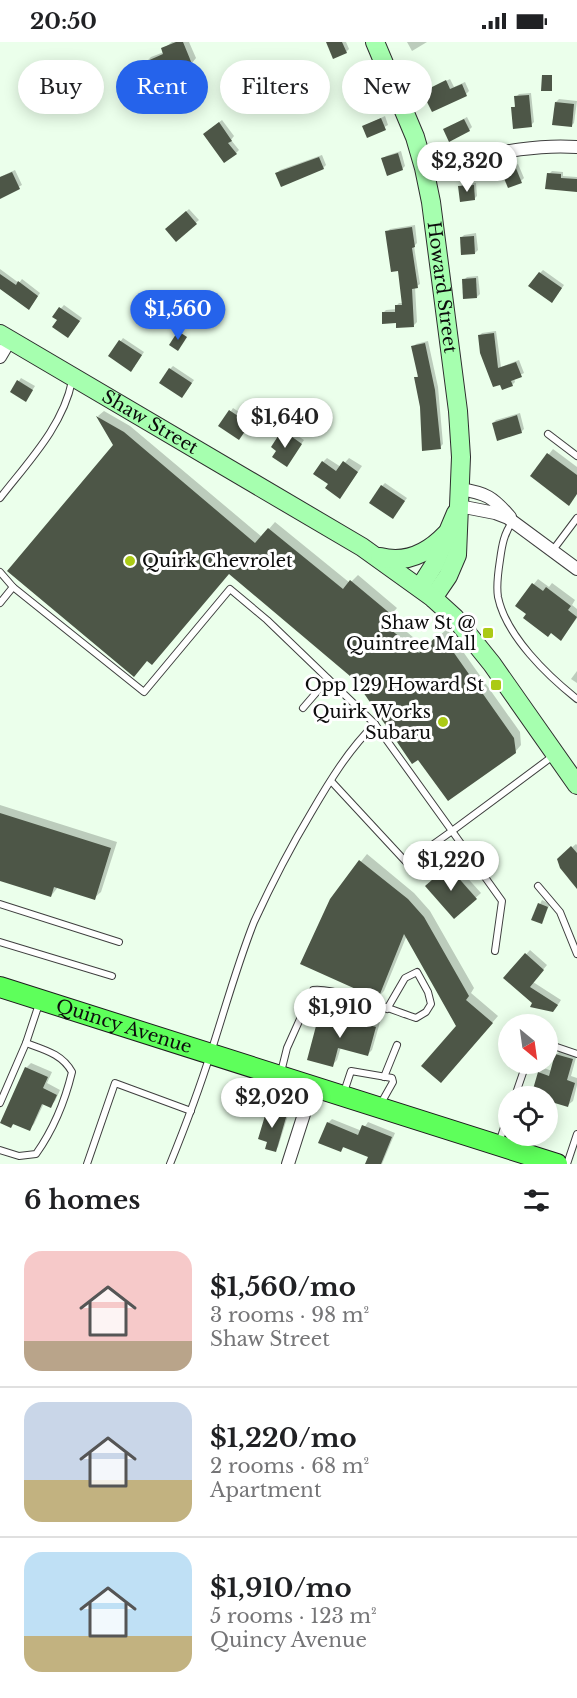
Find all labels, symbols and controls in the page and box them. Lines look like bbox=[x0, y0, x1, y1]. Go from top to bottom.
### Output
text: 20:50 bbox=[30, 8, 97, 35]
chip: Buy bbox=[18, 60, 104, 114]
chip: Rent bbox=[116, 60, 208, 114]
chip: Filters bbox=[220, 60, 330, 114]
chip: New bbox=[342, 60, 432, 114]
pin: $2,320 bbox=[418, 142, 516, 193]
text: $2,320 bbox=[431, 149, 503, 173]
street label: Howard Street bbox=[423, 220, 461, 355]
pin: $1,560 bbox=[129, 290, 227, 341]
text: $1,560 bbox=[144, 297, 212, 321]
street label: Shaw Street bbox=[98, 385, 202, 459]
pin: $1,640 bbox=[236, 398, 334, 449]
text: $1,640 bbox=[251, 405, 319, 429]
place label: Quirk Chevrolet bbox=[142, 550, 293, 572]
marker: Quirk Chevrolet bbox=[123, 554, 137, 568]
place label: Shaw St @ Quintree Mall bbox=[346, 612, 476, 655]
marker: Shaw St @ Quintree Mall bbox=[481, 626, 495, 640]
place label: Opp 129 Howard St bbox=[305, 674, 484, 696]
marker: Opp 129 Howard St bbox=[489, 678, 503, 692]
place label: Quirk Works Subaru bbox=[313, 701, 431, 744]
marker: Quirk Works Subaru bbox=[436, 715, 450, 729]
pin: $1,220 bbox=[402, 841, 500, 892]
text: $1,220 bbox=[417, 848, 485, 872]
pin: $1,910 bbox=[291, 988, 389, 1039]
street label: Quincy Avenue bbox=[53, 994, 195, 1058]
text: $1,910 bbox=[308, 995, 372, 1019]
north arrow bbox=[498, 1014, 558, 1074]
map controls bbox=[498, 1014, 558, 1146]
pin: $2,020 bbox=[223, 1078, 321, 1129]
text: $2,020 bbox=[235, 1085, 309, 1109]
button: locate bbox=[498, 1086, 558, 1146]
text: 6 homes bbox=[24, 1184, 140, 1216]
icon: filters bbox=[520, 1184, 553, 1217]
text: $1,560/mo bbox=[210, 1271, 356, 1303]
icon: home bbox=[72, 1275, 144, 1347]
text: 3 rooms · 98 m² bbox=[210, 1303, 369, 1327]
text: Shaw Street bbox=[210, 1327, 330, 1351]
text: $1,220/mo bbox=[210, 1422, 357, 1454]
icon: home bbox=[72, 1426, 144, 1498]
text: 2 rooms · 68 m² bbox=[210, 1454, 369, 1478]
text: Apartment bbox=[210, 1478, 321, 1502]
text: $1,910/mo bbox=[210, 1572, 352, 1604]
icon: home bbox=[72, 1576, 144, 1648]
text: 5 rooms · 123 m² bbox=[210, 1604, 377, 1628]
text: Quincy Avenue bbox=[210, 1628, 367, 1652]

